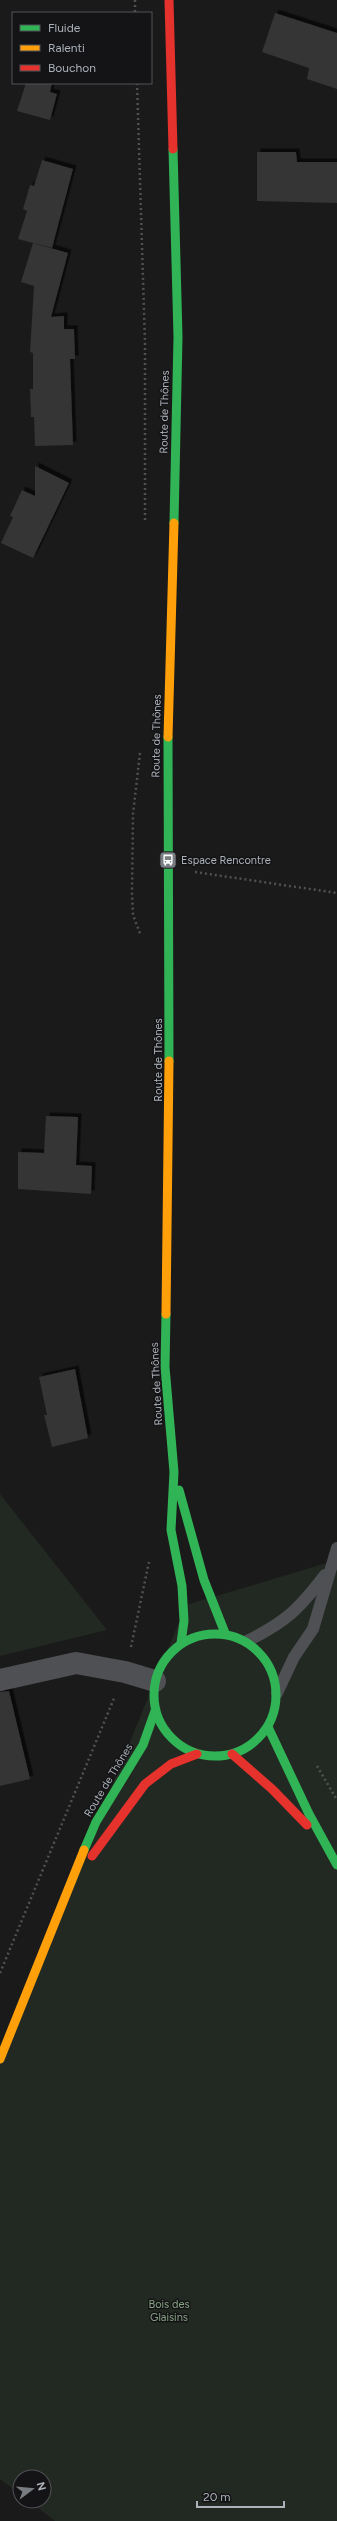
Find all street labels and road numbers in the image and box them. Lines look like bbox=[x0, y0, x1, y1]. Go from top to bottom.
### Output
street label: Route de Thônes bbox=[157, 370, 172, 454]
street label: Route de Thônes bbox=[149, 694, 164, 778]
street label: Route de Thônes bbox=[152, 1018, 165, 1102]
street label: Route de Thônes bbox=[148, 1342, 165, 1426]
street label: Route de Thônes bbox=[81, 1741, 135, 1819]

